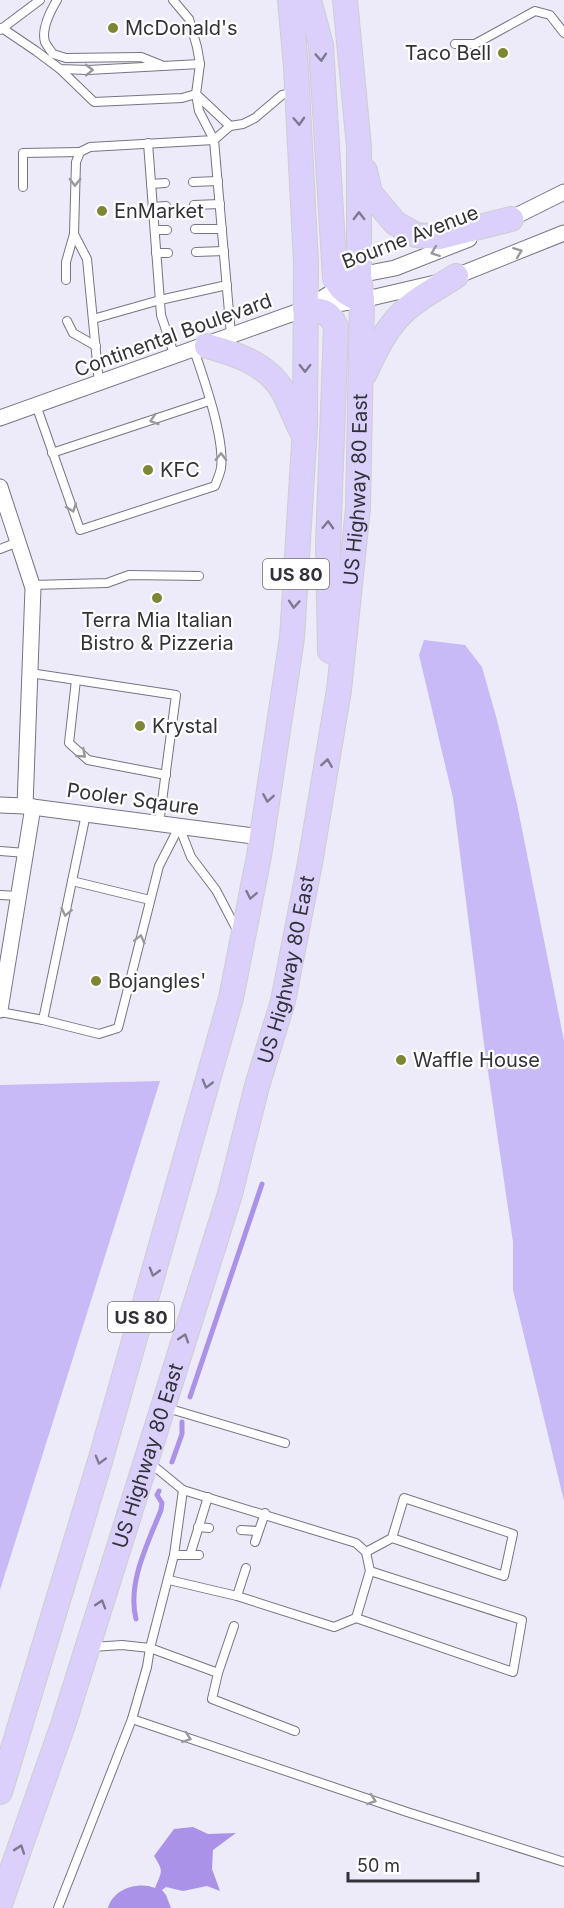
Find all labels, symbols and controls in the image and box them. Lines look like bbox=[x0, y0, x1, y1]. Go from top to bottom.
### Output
place label: McDonald's bbox=[125, 16, 238, 40]
marker: McDonald's bbox=[106, 21, 120, 35]
place label: Taco Bell bbox=[405, 41, 491, 65]
marker: Taco Bell bbox=[496, 46, 510, 60]
one-way arrow bbox=[315, 53, 328, 62]
one-way arrow bbox=[85, 64, 94, 76]
one-way arrow bbox=[293, 117, 306, 126]
one-way arrow bbox=[69, 178, 81, 187]
place label: EnMarket bbox=[114, 199, 204, 223]
street label: Bourne Avenue bbox=[338, 200, 482, 274]
marker: EnMarket bbox=[95, 204, 109, 218]
one-way arrow bbox=[353, 212, 365, 221]
one-way arrow bbox=[430, 245, 441, 258]
one-way arrow bbox=[512, 247, 523, 259]
street label: Continental Boulevard bbox=[71, 288, 275, 382]
one-way arrow bbox=[299, 363, 311, 372]
street label: US Highway 80 East bbox=[338, 393, 372, 587]
one-way arrow bbox=[149, 412, 160, 425]
one-way arrow bbox=[215, 452, 227, 461]
place label: KFC bbox=[160, 458, 200, 482]
marker: KFC bbox=[141, 463, 155, 477]
one-way arrow bbox=[64, 503, 77, 513]
one-way arrow bbox=[322, 520, 335, 529]
road number: US 80 bbox=[263, 559, 329, 589]
marker: Terra Mia Italian Bistro & Pizzeria bbox=[150, 591, 164, 605]
one-way arrow bbox=[288, 600, 301, 609]
place label: Terra Mia Italian Bistro & Pizzeria bbox=[80, 608, 234, 655]
place label: Krystal bbox=[152, 714, 218, 738]
marker: Krystal bbox=[133, 719, 147, 733]
one-way arrow bbox=[75, 746, 86, 757]
one-way arrow bbox=[320, 759, 332, 768]
street label: Pooler Sqaure bbox=[65, 778, 201, 820]
one-way arrow bbox=[262, 793, 274, 802]
street label: US Highway 80 East bbox=[253, 873, 319, 1066]
one-way arrow bbox=[245, 889, 258, 899]
one-way arrow bbox=[60, 907, 73, 917]
one-way arrow bbox=[133, 935, 146, 945]
place label: Bojangles' bbox=[108, 969, 206, 993]
marker: Bojangles' bbox=[89, 974, 103, 988]
place label: Waffle House bbox=[413, 1048, 540, 1072]
marker: Waffle House bbox=[394, 1053, 408, 1067]
one-way arrow bbox=[202, 1079, 214, 1089]
one-way arrow bbox=[149, 1266, 161, 1277]
road number: US 80 bbox=[108, 1302, 174, 1332]
one-way arrow bbox=[177, 1333, 189, 1344]
street label: US Highway 80 East bbox=[107, 1360, 188, 1551]
one-way arrow bbox=[95, 1454, 107, 1465]
one-way arrow bbox=[94, 1599, 106, 1610]
one-way arrow bbox=[182, 1730, 192, 1743]
one-way arrow bbox=[366, 1793, 377, 1806]
one-way arrow bbox=[12, 1844, 25, 1855]
scale bar bbox=[348, 1845, 478, 1883]
text: 50 m bbox=[357, 1855, 400, 1876]

